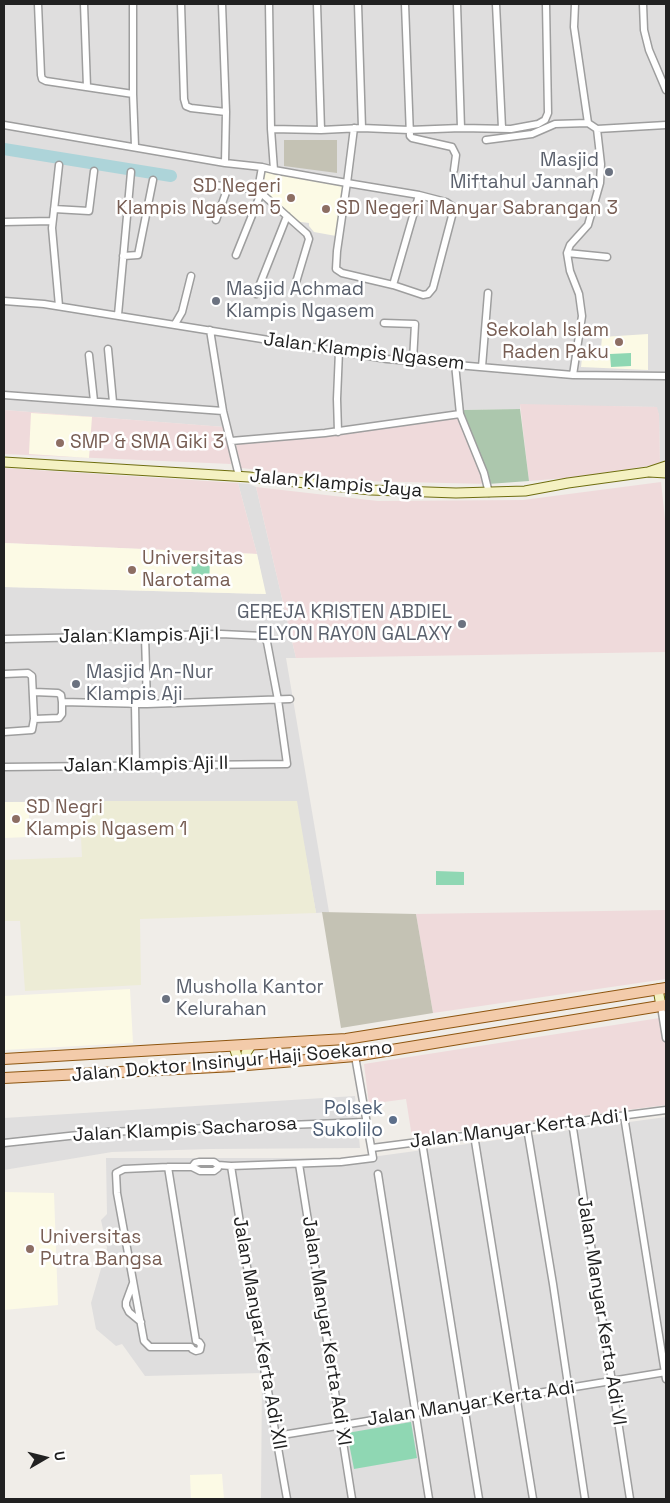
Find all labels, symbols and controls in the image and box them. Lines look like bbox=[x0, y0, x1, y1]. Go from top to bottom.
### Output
place label: Masjid Miftahul Jannah bbox=[450, 150, 599, 194]
marker: Masjid Miftahul Jannah bbox=[603, 166, 615, 178]
place label: SD Negeri Klampis Ngasem 5 bbox=[116, 176, 281, 220]
marker: SD Negeri Klampis Ngasem 5 bbox=[285, 192, 297, 204]
place label: SD Negeri Manyar Sabrangan 3 bbox=[336, 198, 618, 220]
marker: SD Negeri Manyar Sabrangan 3 bbox=[320, 203, 332, 215]
place label: Masjid Achmad Klampis Ngasem bbox=[226, 279, 375, 323]
marker: Masjid Achmad Klampis Ngasem bbox=[210, 295, 222, 307]
place label: Sekolah Islam Raden Paku bbox=[486, 320, 609, 364]
street label: Jalan Klampis Ngasem bbox=[262, 328, 466, 376]
marker: Sekolah Islam Raden Paku bbox=[613, 336, 625, 348]
place label: SMP & SMA Giki 3 bbox=[70, 432, 224, 454]
marker: SMP & SMA Giki 3 bbox=[54, 437, 66, 449]
street label: Jalan Klampis Jaya bbox=[249, 465, 423, 503]
place label: Universitas Narotama bbox=[142, 548, 243, 592]
marker: Universitas Narotama bbox=[126, 564, 138, 576]
place label: GEREJA KRISTEN ABDIEL ELYON RAYON GALAXY bbox=[237, 602, 452, 646]
marker: GEREJA KRISTEN ABDIEL ELYON RAYON GALAXY bbox=[456, 618, 468, 630]
street label: Jalan Klampis Aji I bbox=[59, 623, 219, 649]
place label: Masjid An-Nur Klampis Aji bbox=[86, 662, 213, 706]
marker: Masjid An-Nur Klampis Aji bbox=[70, 678, 82, 690]
street label: Jalan Klampis Aji II bbox=[64, 752, 228, 778]
place label: SD Negri Klampis Ngasem 1 bbox=[26, 797, 187, 841]
marker: SD Negri Klampis Ngasem 1 bbox=[10, 813, 22, 825]
place label: Musholla Kantor Kelurahan bbox=[176, 977, 324, 1021]
marker: Musholla Kantor Kelurahan bbox=[160, 993, 172, 1005]
street label: Jalan Doktor Insinyur Haji Soekarno bbox=[71, 1037, 393, 1087]
place label: Polsek Sukolilo bbox=[313, 1098, 383, 1142]
street label: Jalan Manyar Kerta Adi I bbox=[409, 1104, 629, 1154]
street label: Jalan Klampis Sacharosa bbox=[72, 1113, 298, 1147]
marker: Polsek Sukolilo bbox=[387, 1114, 399, 1126]
street label: Jalan Manyar Kerta Adi VI bbox=[572, 1195, 630, 1427]
street label: Jalan Manyar Kerta Adi XII bbox=[227, 1215, 291, 1451]
street label: Jalan Manyar Kerta Adi XI bbox=[297, 1215, 355, 1447]
place label: Universitas Putra Bangsa bbox=[40, 1227, 163, 1271]
marker: Universitas Putra Bangsa bbox=[24, 1243, 36, 1255]
street label: Jalan Manyar Kerta Adi bbox=[365, 1376, 577, 1432]
north arrow bbox=[20, 1433, 70, 1483]
text: U bbox=[50, 1450, 69, 1462]

